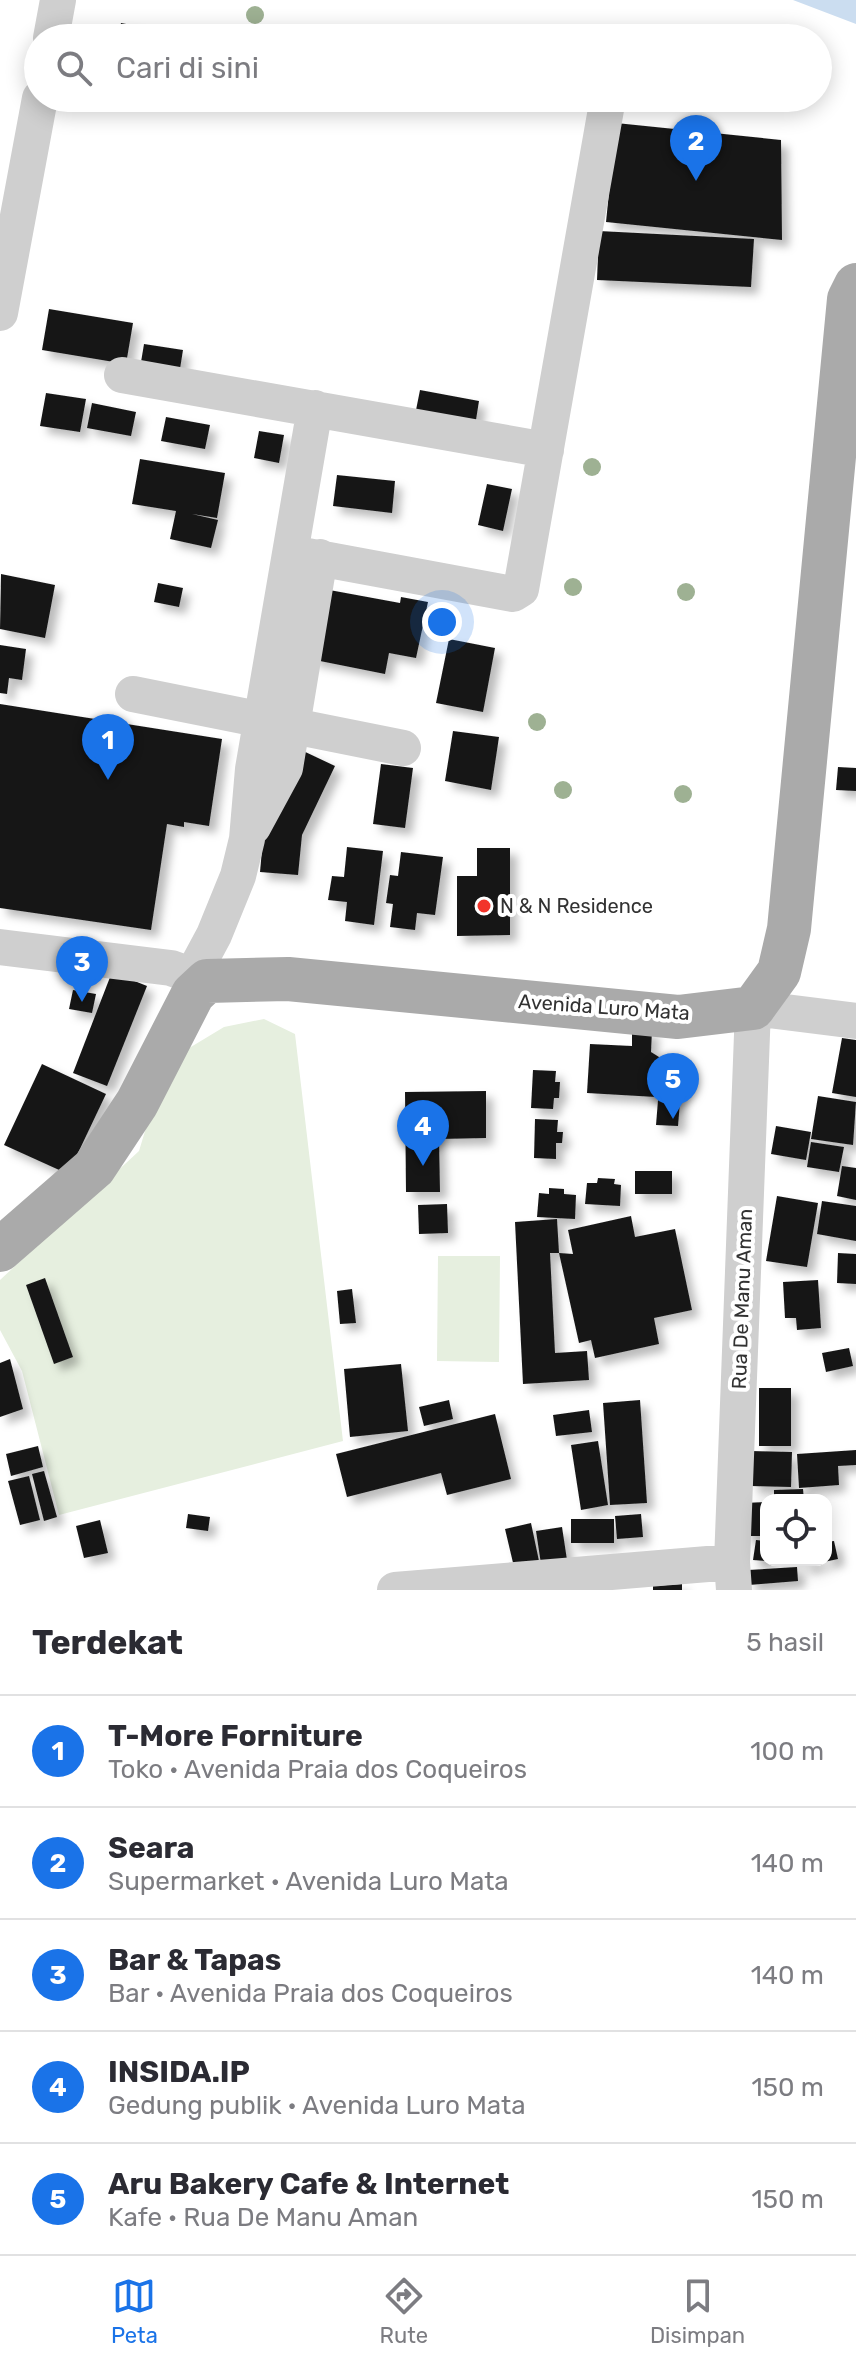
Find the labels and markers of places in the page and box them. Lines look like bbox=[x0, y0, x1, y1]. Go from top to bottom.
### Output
pin: 2 bbox=[670, 115, 722, 181]
pin: 1 bbox=[82, 714, 134, 780]
place label: N & N Residence bbox=[500, 894, 653, 918]
marker: N & N Residence bbox=[475, 897, 493, 915]
pin: 3 bbox=[56, 936, 108, 1002]
pin: 5 bbox=[647, 1053, 699, 1119]
pin: 4 bbox=[397, 1100, 449, 1166]

